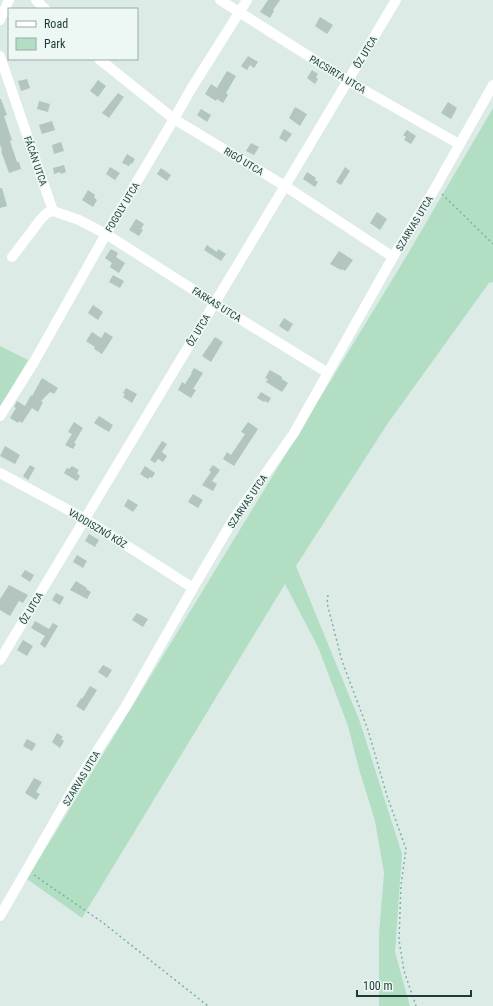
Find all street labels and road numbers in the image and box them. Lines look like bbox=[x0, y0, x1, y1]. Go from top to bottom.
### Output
street label: ŐZ UTCA bbox=[351, 33, 379, 70]
street label: PACSIRTA UTCA bbox=[308, 53, 368, 96]
street label: FÁCÁN UTCA bbox=[22, 135, 50, 188]
street label: RIGÓ UTCA bbox=[222, 144, 266, 178]
street label: FOGOLY UTCA bbox=[103, 180, 142, 234]
street label: SZARVAS UTCA bbox=[394, 194, 435, 253]
street label: FARKAS UTCA bbox=[190, 285, 244, 324]
street label: ŐZ UTCA bbox=[184, 311, 212, 348]
street label: SZARVAS UTCA bbox=[225, 472, 269, 530]
street label: VADDISZNÓ KÖZ bbox=[67, 506, 129, 550]
street label: ŐZ UTCA bbox=[17, 589, 45, 626]
street label: SZARVAS UTCA bbox=[61, 749, 102, 808]

